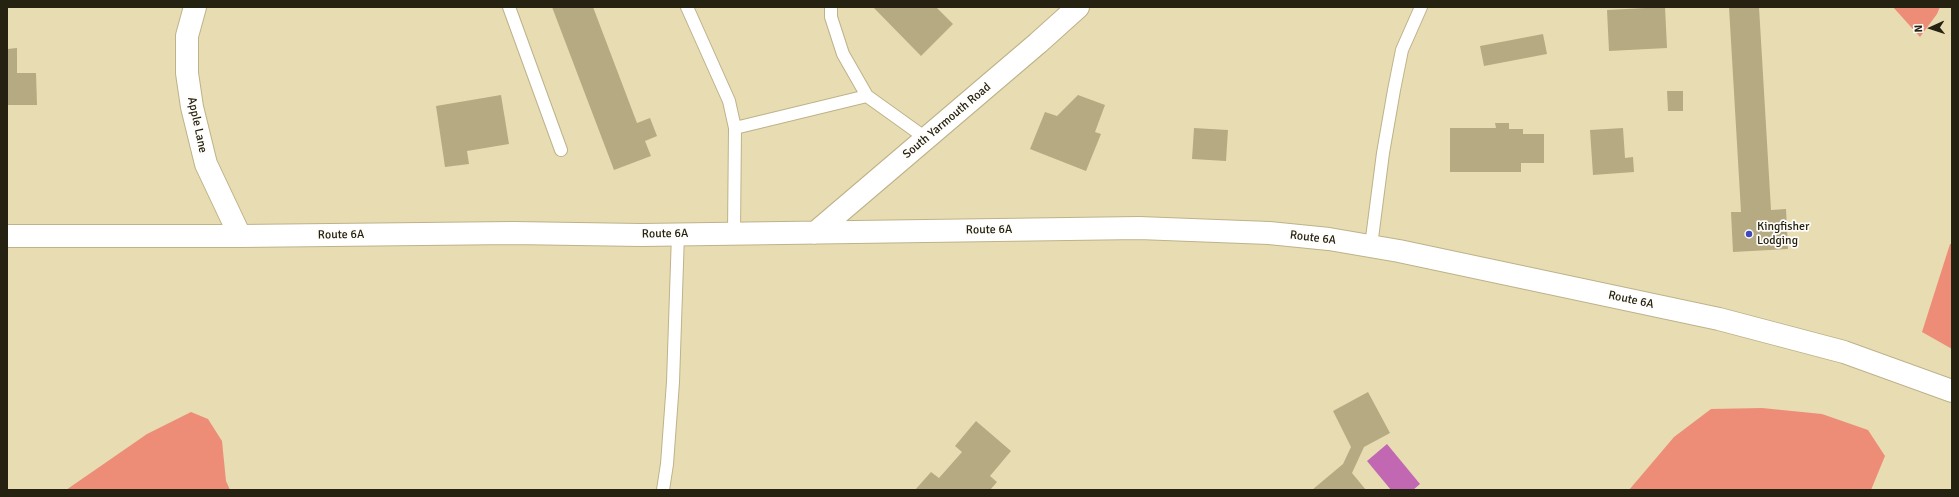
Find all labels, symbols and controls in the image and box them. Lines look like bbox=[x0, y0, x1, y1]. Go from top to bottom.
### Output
north arrow bbox=[1911, 8, 1951, 48]
text: N bbox=[1912, 24, 1925, 33]
street label: South Yarmouth Road bbox=[900, 80, 994, 162]
street label: Apple Lane bbox=[184, 96, 210, 154]
place label: Kingfisher Lodging bbox=[1757, 220, 1809, 248]
street label: Route 6A bbox=[966, 222, 1012, 238]
street label: Route 6A bbox=[642, 226, 688, 242]
street label: Route 6A bbox=[318, 227, 364, 243]
street label: Route 6A bbox=[1289, 228, 1337, 248]
marker: Kingfisher Lodging bbox=[1744, 229, 1754, 239]
street label: Route 6A bbox=[1607, 288, 1655, 312]

